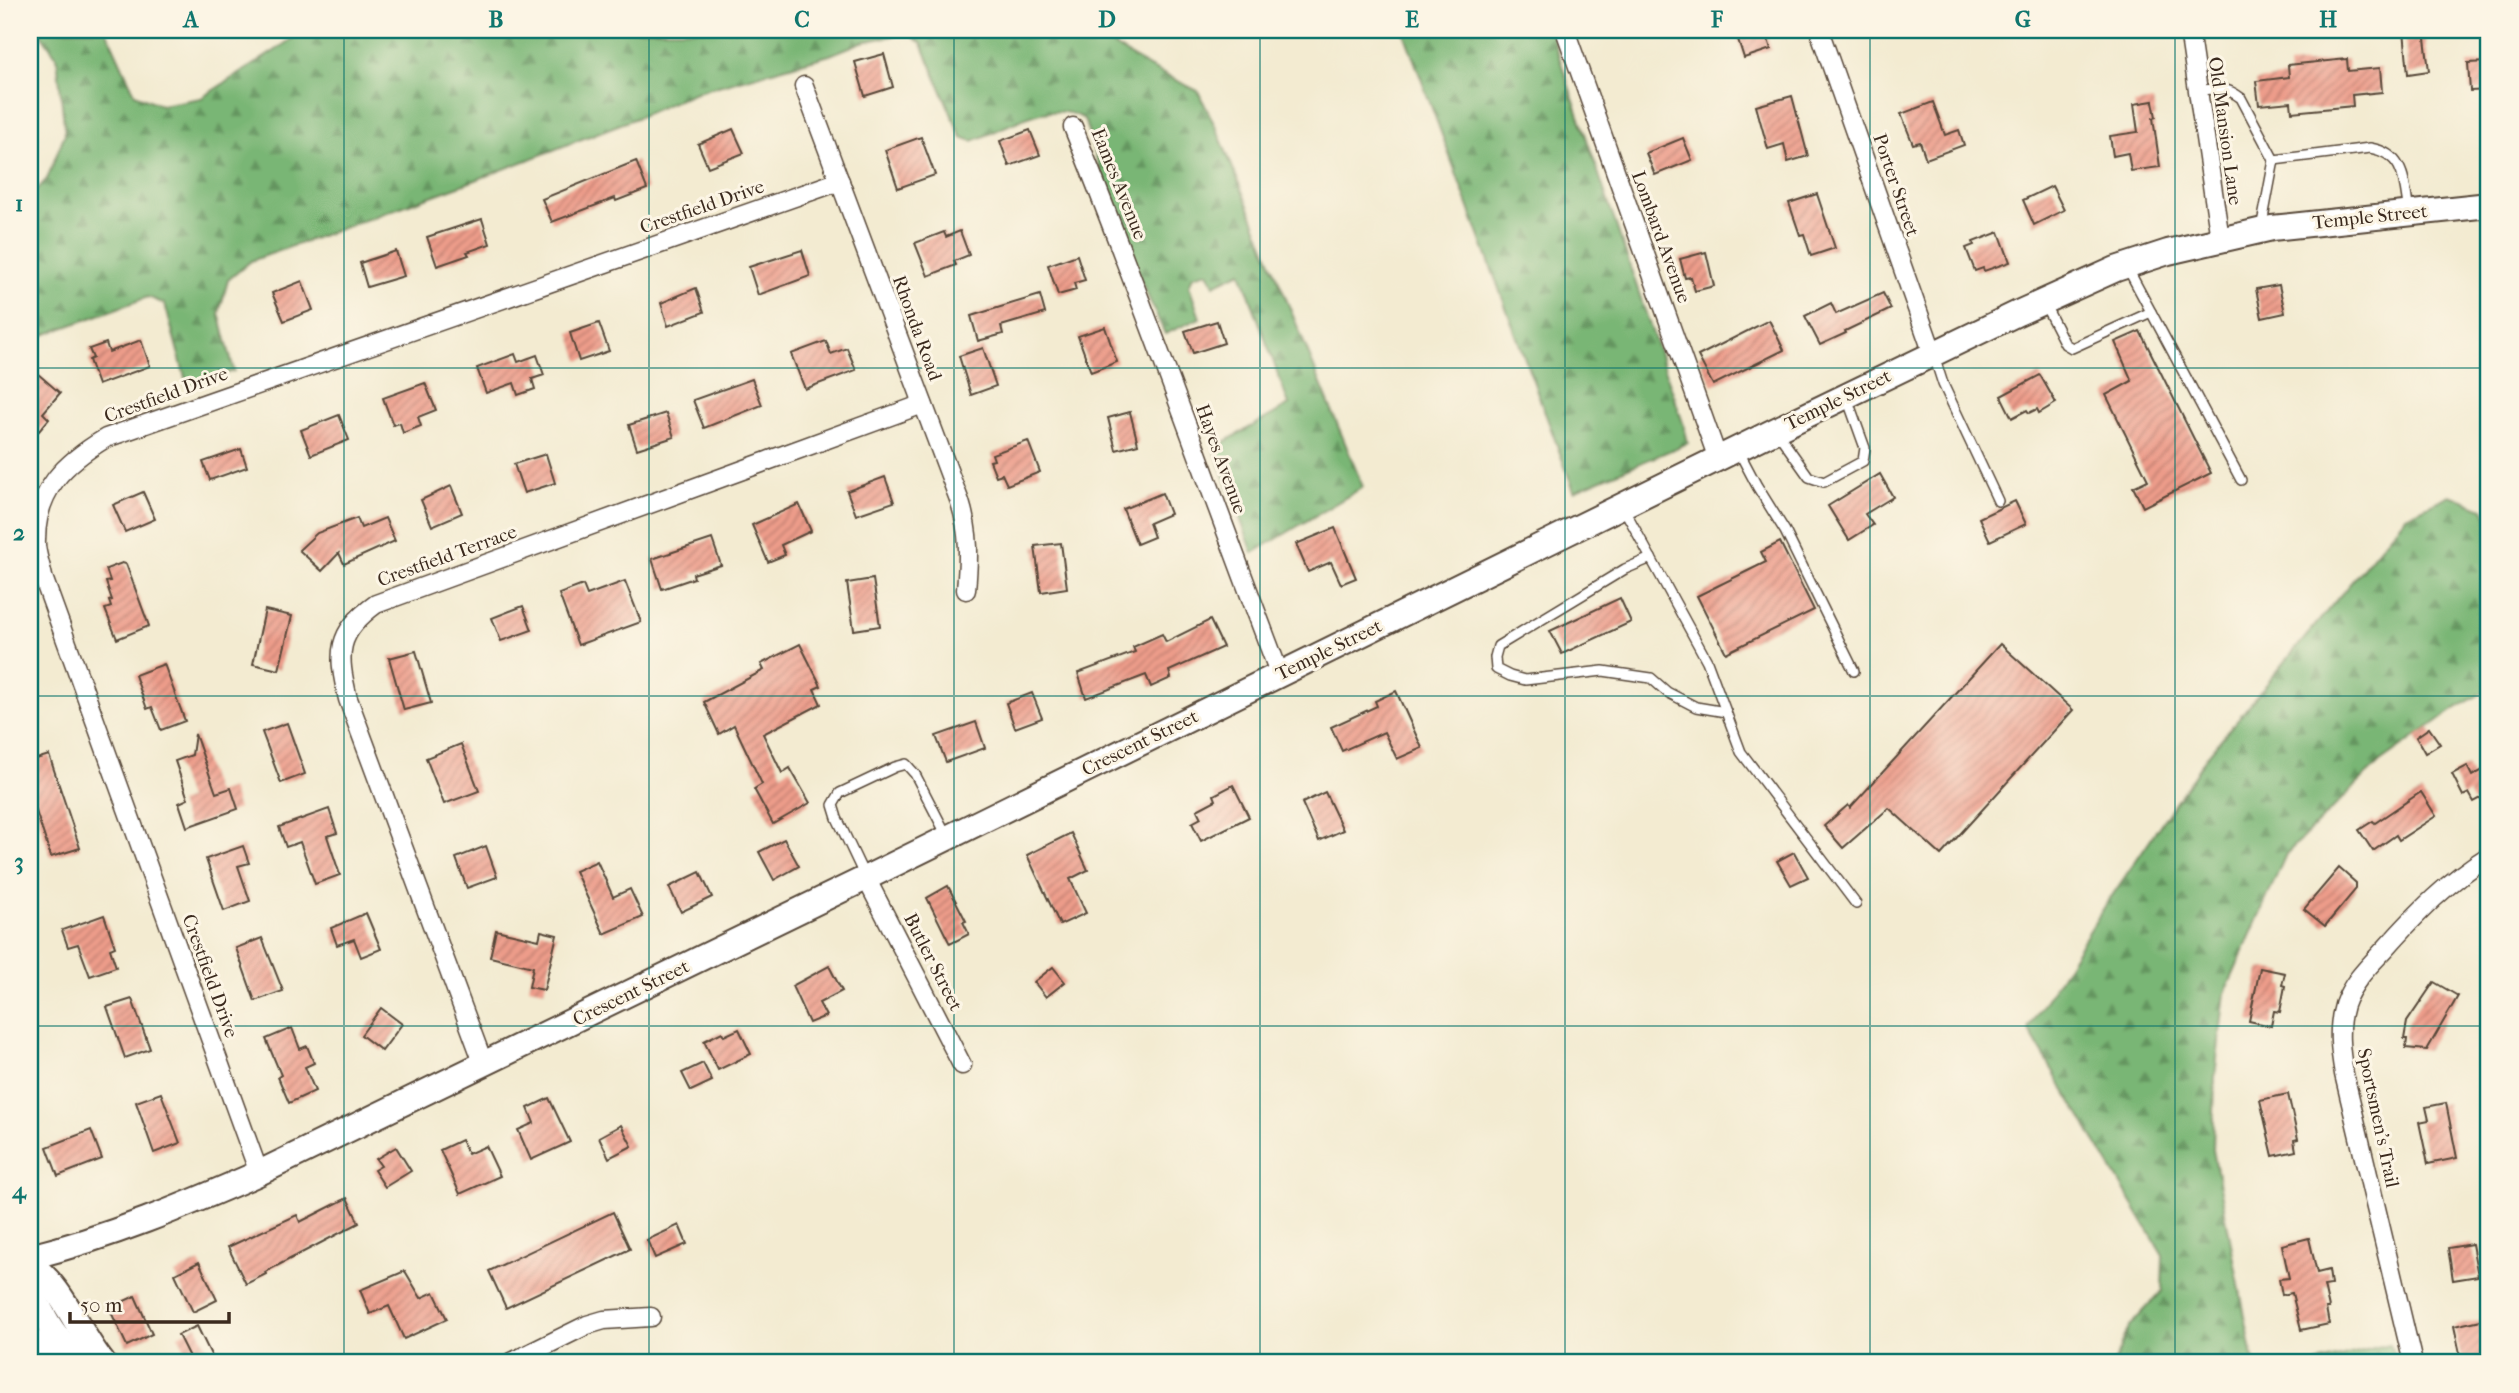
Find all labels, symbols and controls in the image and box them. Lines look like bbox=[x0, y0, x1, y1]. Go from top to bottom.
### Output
text: A bbox=[182, 6, 200, 33]
text: B bbox=[489, 6, 504, 33]
text: C bbox=[794, 6, 810, 33]
text: D bbox=[1098, 6, 1116, 33]
text: E bbox=[1405, 6, 1419, 33]
text: F bbox=[1710, 6, 1724, 33]
text: G bbox=[2015, 6, 2031, 33]
text: H bbox=[2319, 6, 2337, 33]
street label: Old Mansion Lane bbox=[2204, 55, 2246, 207]
street label: Eames Avenue bbox=[1087, 125, 1151, 243]
street label: Porter Street bbox=[1868, 131, 1924, 239]
street label: Lombard Avenue bbox=[1627, 168, 1695, 306]
street label: Crestfield Drive bbox=[637, 175, 767, 239]
text: 1 bbox=[15, 190, 23, 217]
street label: Temple Street bbox=[2312, 200, 2429, 234]
street label: Rhonda Road bbox=[888, 272, 946, 384]
street label: Crestfield Drive bbox=[101, 362, 231, 428]
street label: Temple Street bbox=[1781, 365, 1895, 435]
street label: Hayes Avenue bbox=[1191, 401, 1251, 517]
text: 2 bbox=[13, 519, 25, 546]
street label: Crestfield Terrace bbox=[374, 521, 520, 591]
street label: Temple Street bbox=[1272, 615, 1386, 685]
street label: Crescent Street bbox=[1078, 705, 1202, 781]
text: 3 bbox=[14, 848, 24, 875]
street label: Butler Street bbox=[899, 909, 967, 1015]
street label: Crestfield Drive bbox=[177, 911, 243, 1041]
street label: Crescent Street bbox=[569, 955, 693, 1031]
street label: Sportsmen's Trail bbox=[2352, 1046, 2404, 1190]
text: 4 bbox=[11, 1177, 27, 1204]
scale bar bbox=[70, 1281, 229, 1325]
text: 50 m bbox=[80, 1293, 123, 1317]

